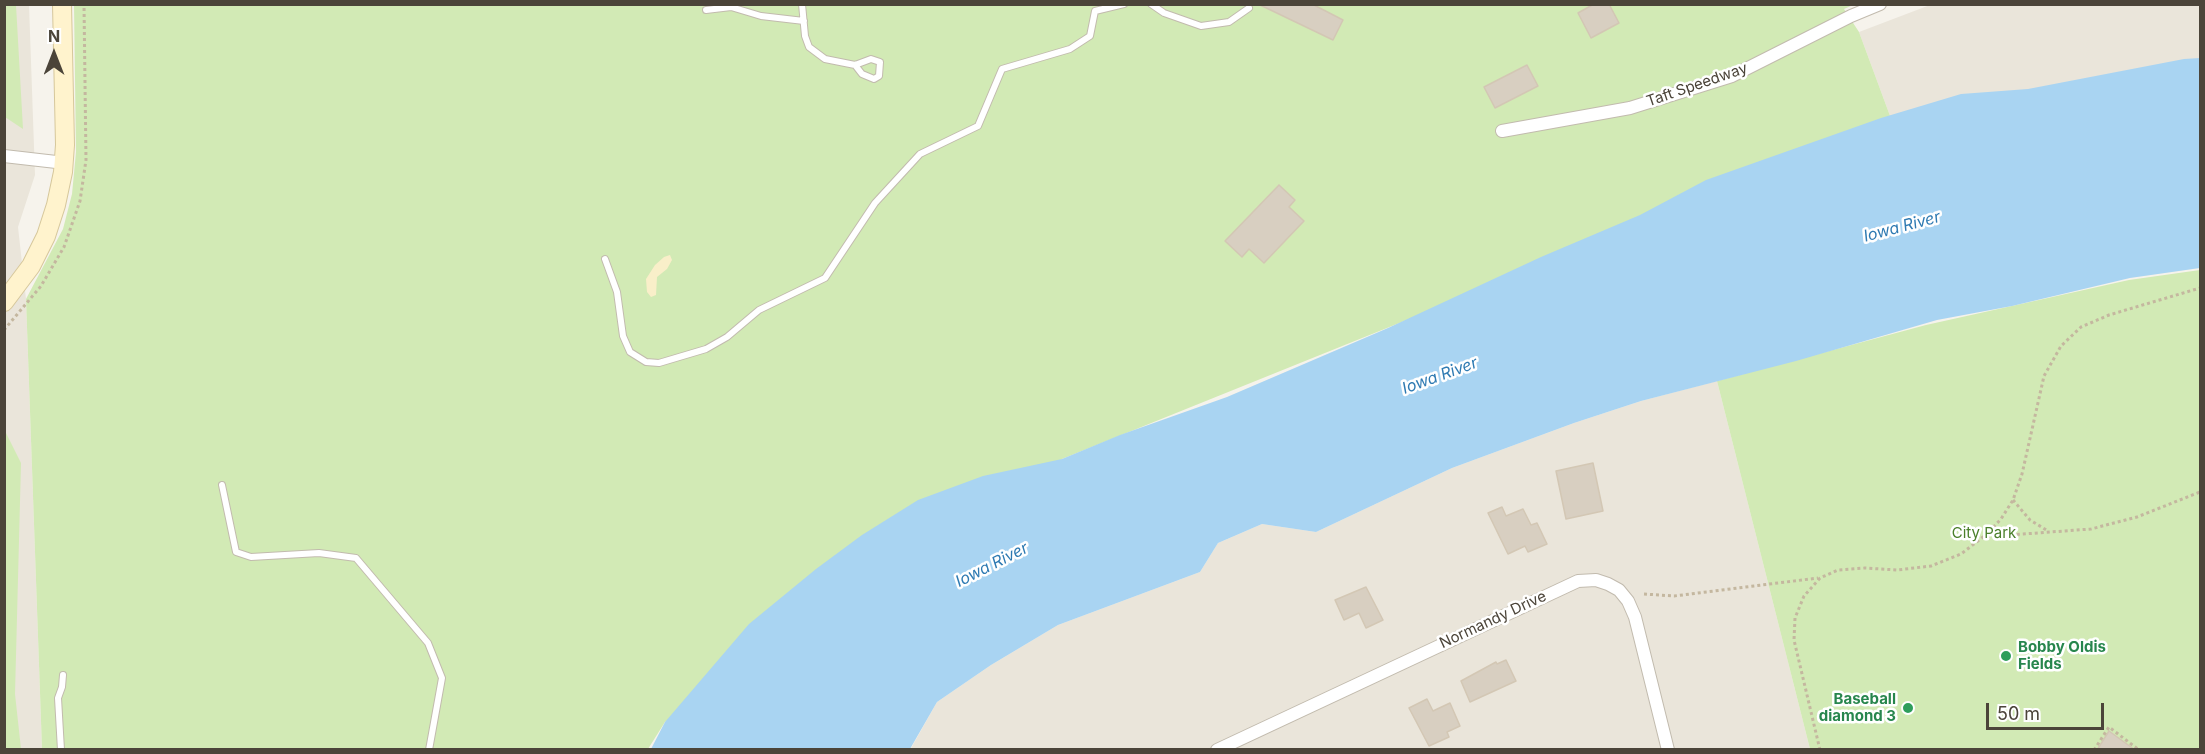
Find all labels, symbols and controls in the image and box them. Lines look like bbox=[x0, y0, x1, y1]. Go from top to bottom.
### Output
north arrow bbox=[24, 24, 84, 84]
text: N bbox=[48, 26, 60, 46]
street label: Taft Speedway bbox=[1644, 59, 1750, 111]
water label: Iowa River bbox=[1861, 208, 1943, 246]
water label: Iowa River bbox=[1400, 353, 1480, 399]
park label: City Park bbox=[1952, 524, 2016, 542]
water label: Iowa River bbox=[953, 539, 1031, 591]
street label: Normandy Drive bbox=[1437, 587, 1549, 653]
place label: Bobby Oldis Fields bbox=[2018, 638, 2106, 673]
marker: Bobby Oldis Fields bbox=[1999, 649, 2013, 663]
place label: Baseball diamond 3 bbox=[1819, 690, 1896, 725]
scale bar bbox=[1989, 691, 2108, 729]
marker: Baseball diamond 3 bbox=[1901, 701, 1915, 715]
text: 50 m bbox=[1997, 703, 2040, 724]

